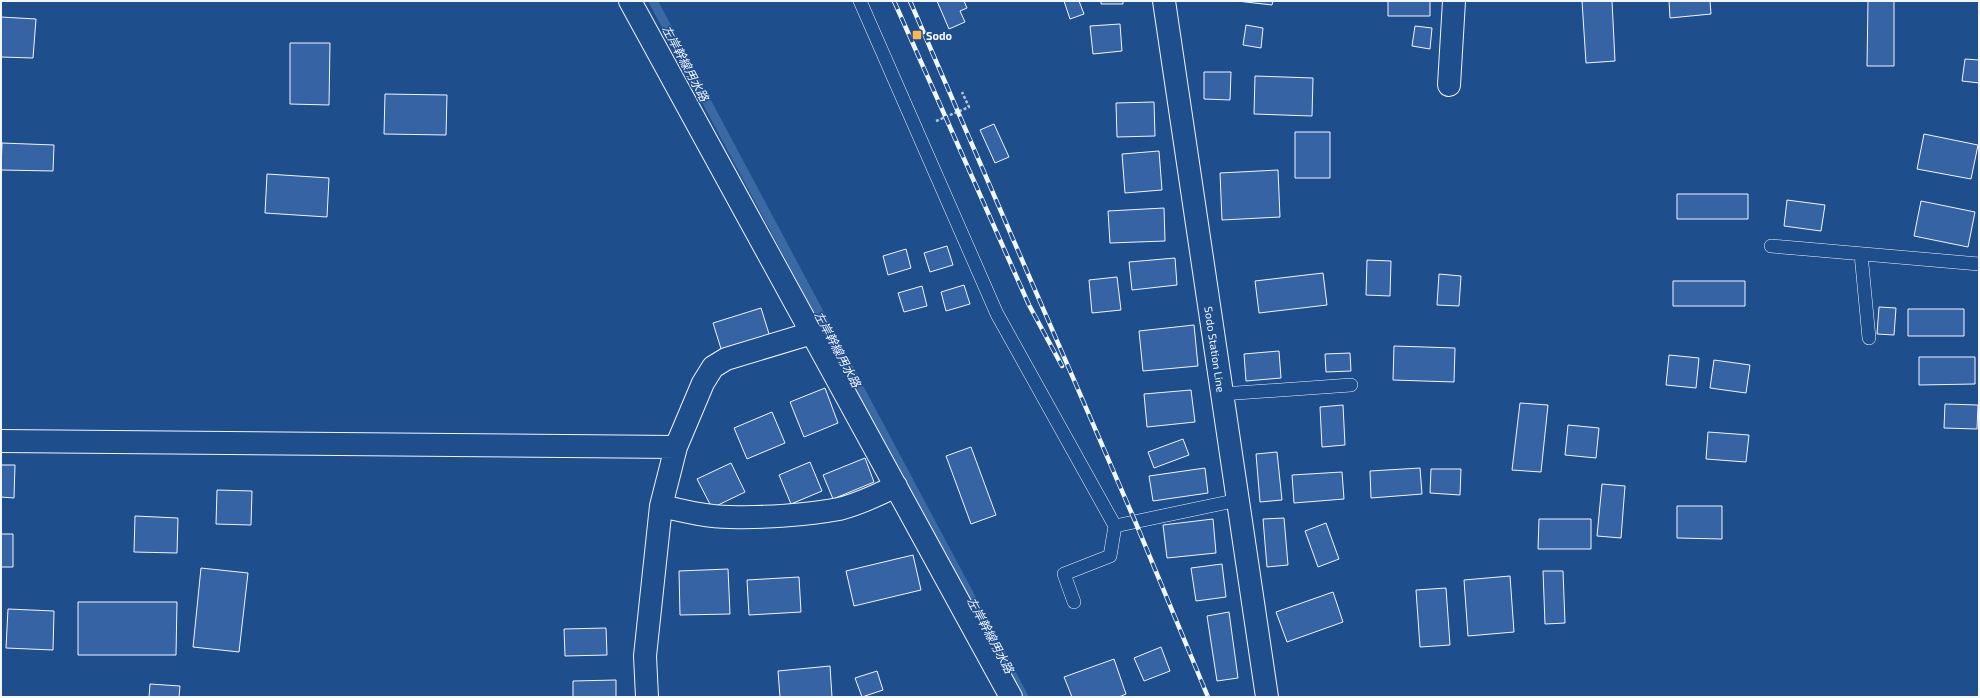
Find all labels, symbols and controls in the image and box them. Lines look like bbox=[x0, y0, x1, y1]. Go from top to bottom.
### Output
water label: 左岸幹線用水路 bbox=[660, 23, 712, 104]
marker: Sodo bbox=[911, 29, 923, 41]
place label: Sodo bbox=[926, 29, 953, 42]
street label: Sodo Station Line bbox=[1203, 305, 1228, 393]
water label: 左岸幹線用水路 bbox=[812, 309, 864, 390]
water label: 左岸幹線用水路 bbox=[965, 595, 1017, 676]

